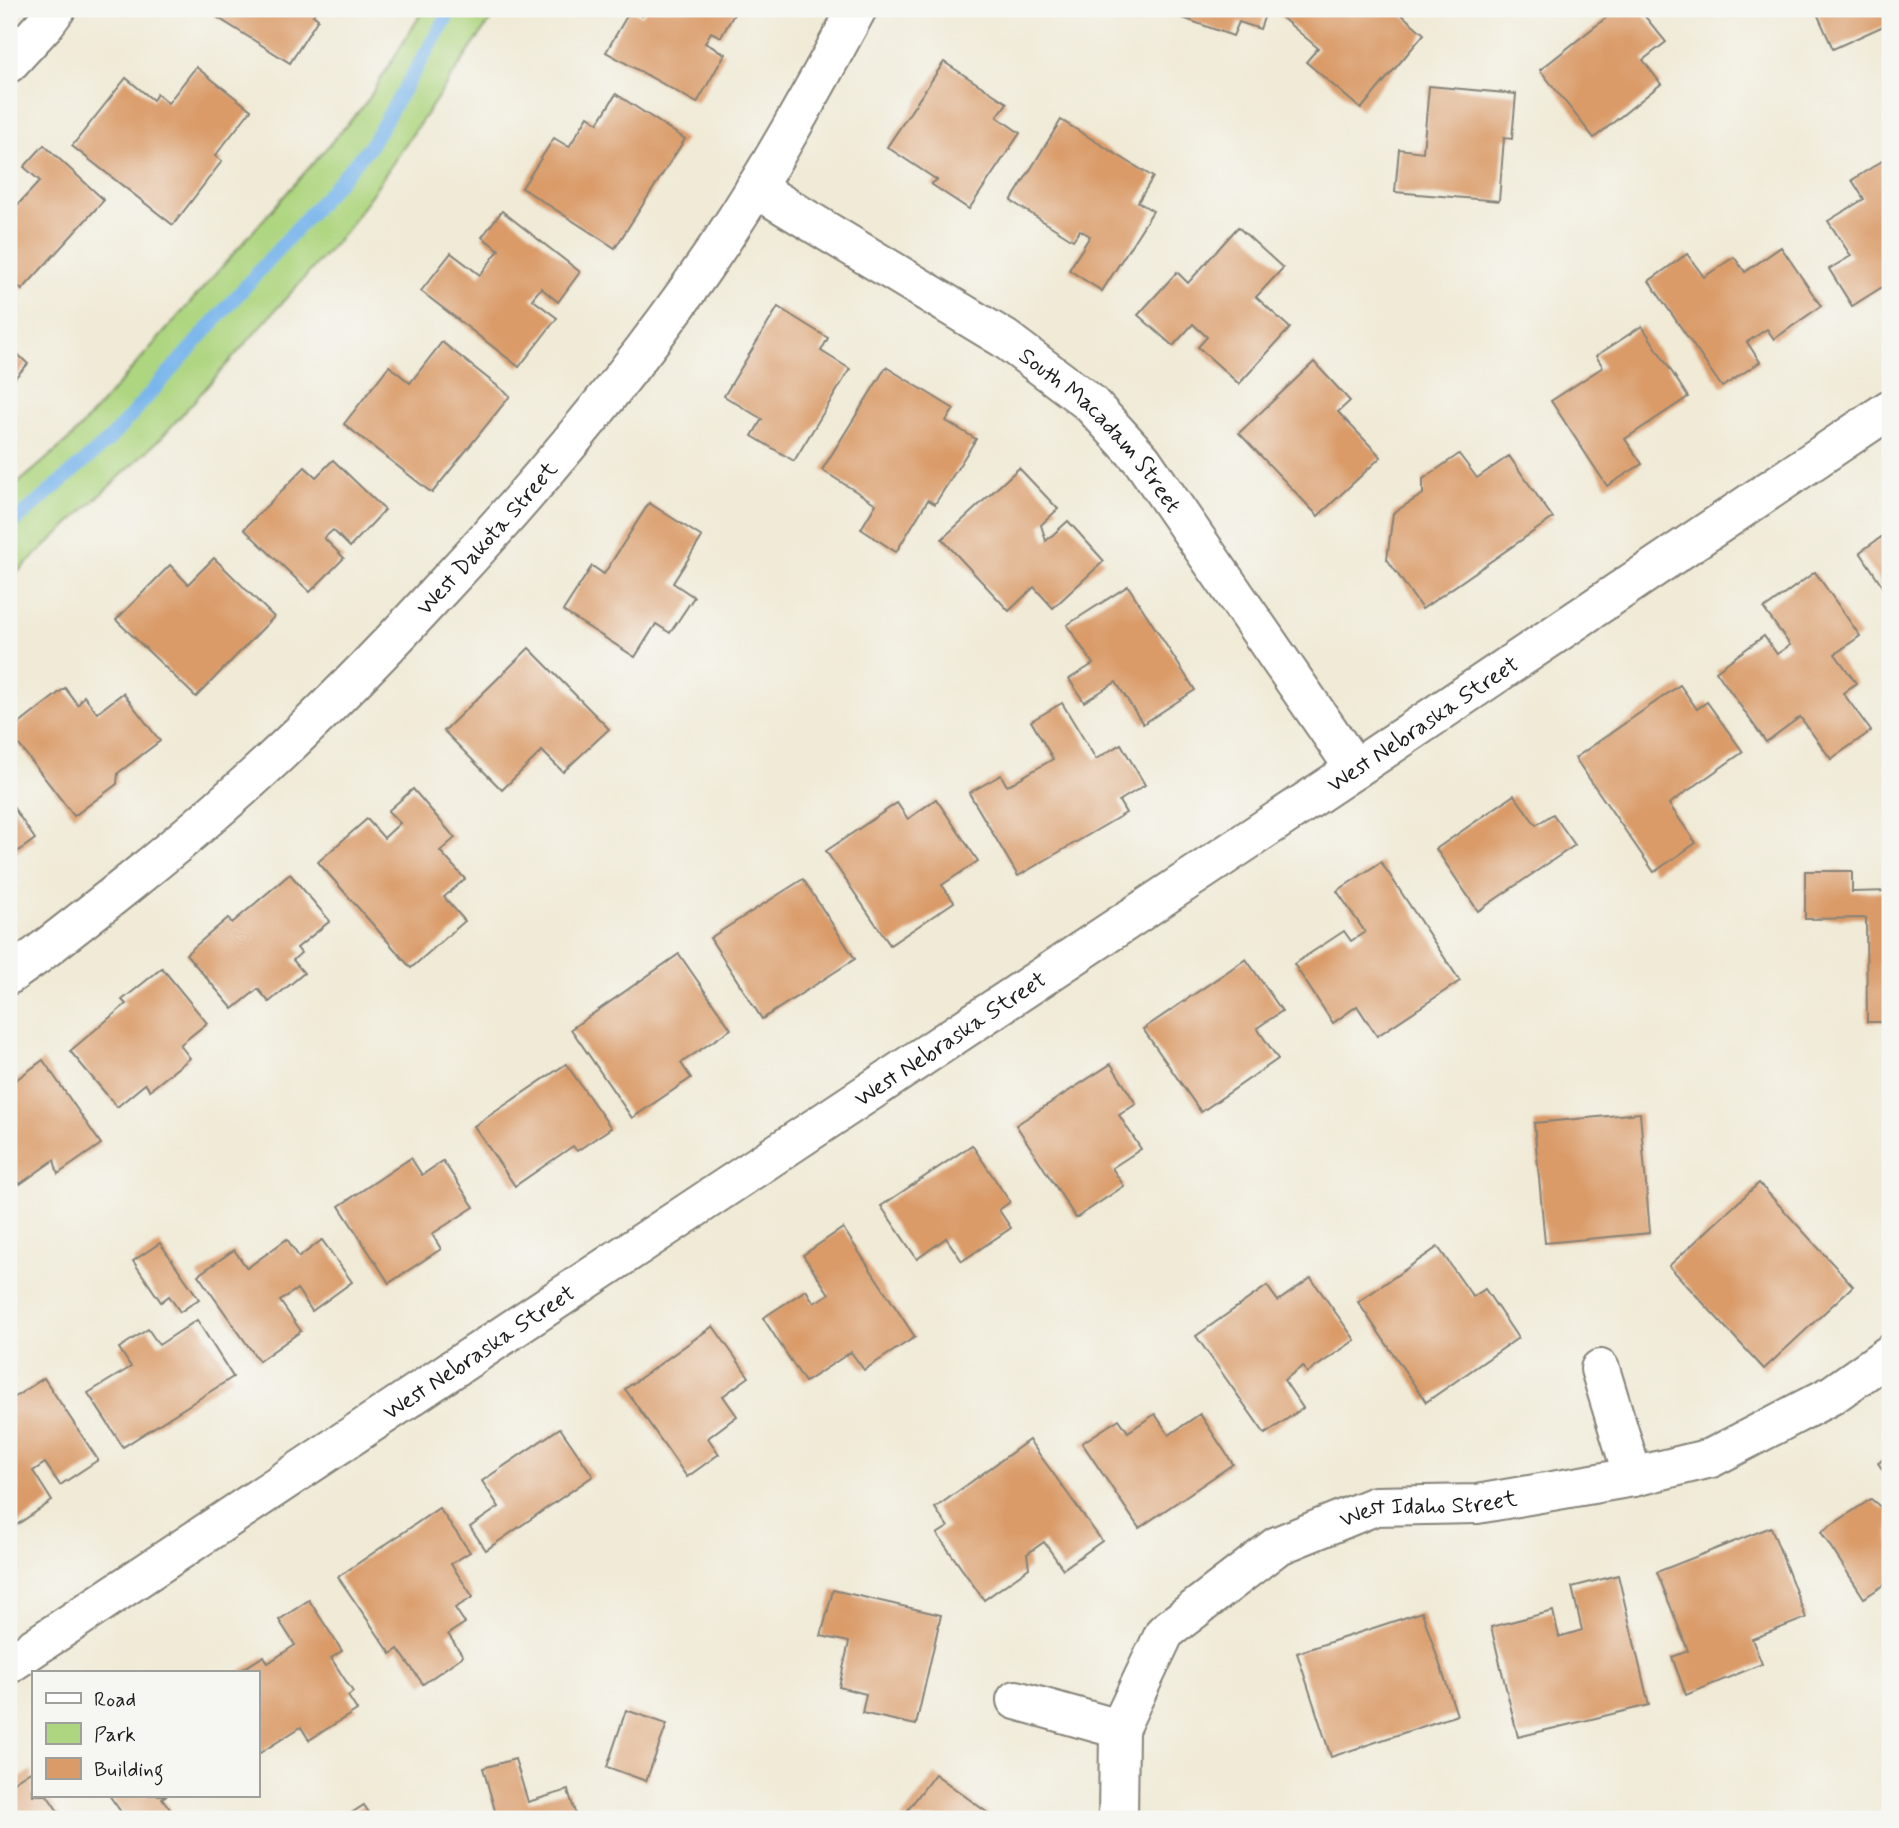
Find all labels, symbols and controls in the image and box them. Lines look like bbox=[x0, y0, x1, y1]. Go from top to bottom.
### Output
street label: South Macadam Street bbox=[1012, 342, 1187, 519]
street label: West Dakota Street bbox=[411, 455, 565, 623]
street label: West Nebraska Street bbox=[1322, 650, 1525, 800]
street label: West Nebraska Street bbox=[849, 965, 1053, 1115]
street label: West Nebraska Street bbox=[378, 1279, 582, 1428]
street label: West Idaho Street bbox=[1336, 1484, 1520, 1536]
legend bbox=[32, 1671, 259, 1797]
text: Road bbox=[94, 1686, 136, 1714]
text: Park bbox=[94, 1721, 136, 1749]
text: Building bbox=[94, 1756, 164, 1786]

